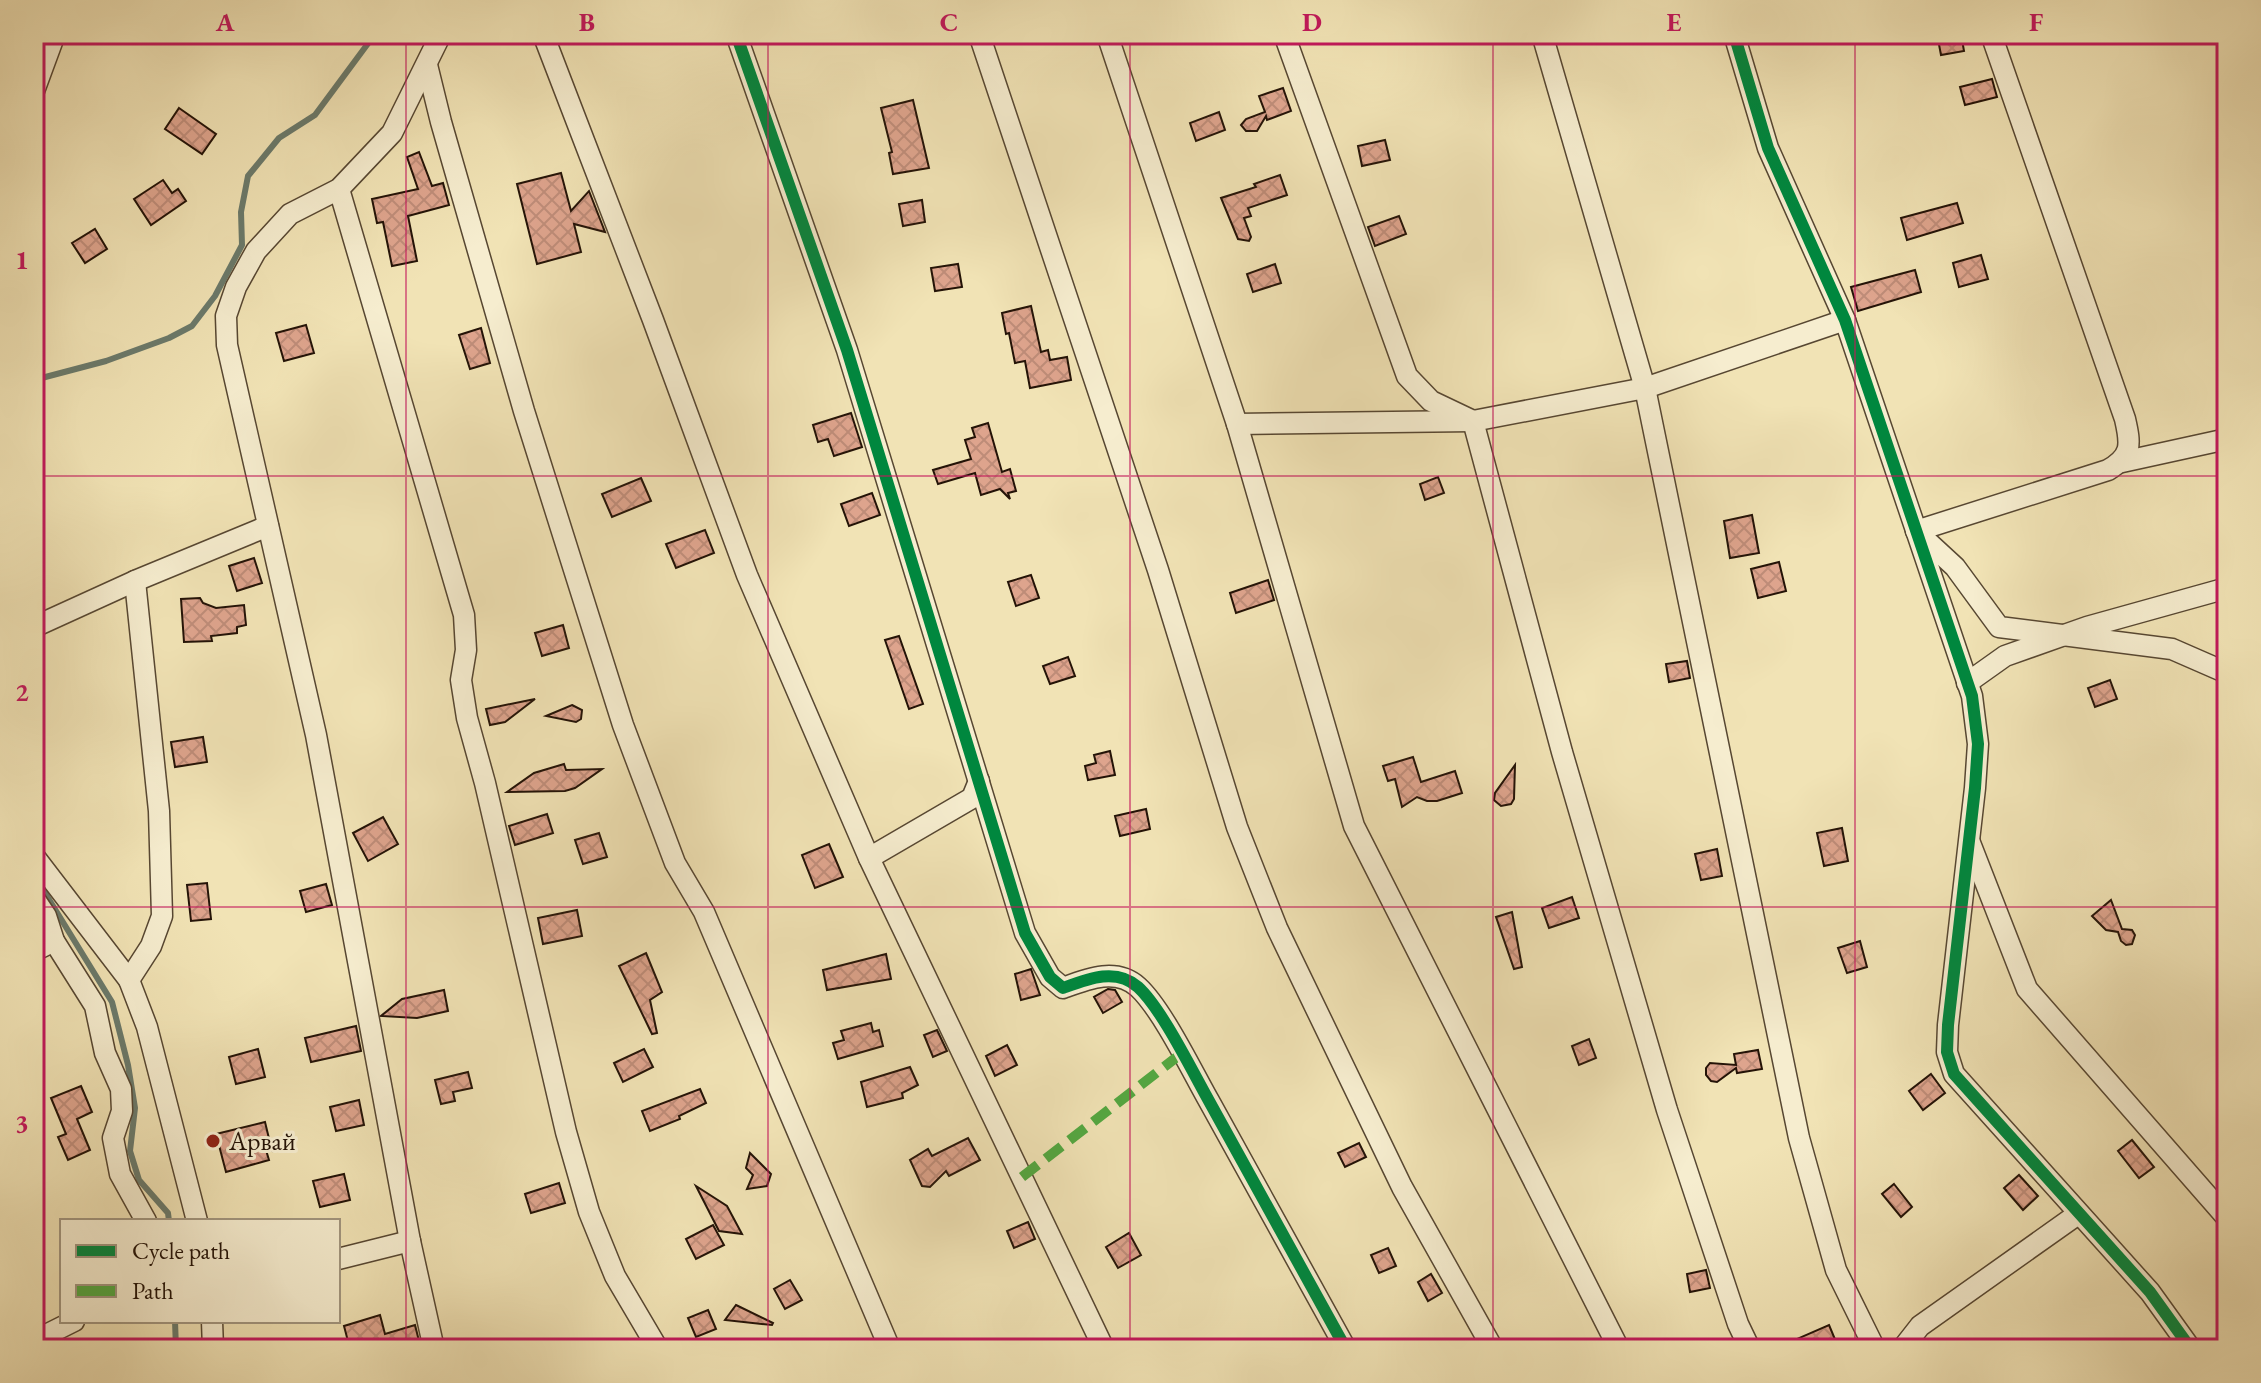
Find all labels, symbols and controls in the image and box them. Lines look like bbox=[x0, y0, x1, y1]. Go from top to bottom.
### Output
text: A bbox=[215, 5, 235, 39]
text: B bbox=[579, 5, 595, 39]
text: C bbox=[940, 5, 958, 39]
text: D bbox=[1302, 5, 1322, 39]
text: E bbox=[1667, 5, 1682, 39]
text: F bbox=[2029, 5, 2043, 39]
text: 1 bbox=[15, 243, 29, 277]
text: 2 bbox=[15, 675, 29, 709]
text: 3 bbox=[15, 1106, 29, 1140]
place label: Арвай bbox=[228, 1124, 296, 1158]
marker: Арвай bbox=[204, 1132, 222, 1150]
legend bbox=[60, 1219, 340, 1323]
text: Cycle path bbox=[132, 1235, 230, 1266]
text: Path bbox=[132, 1275, 174, 1306]

